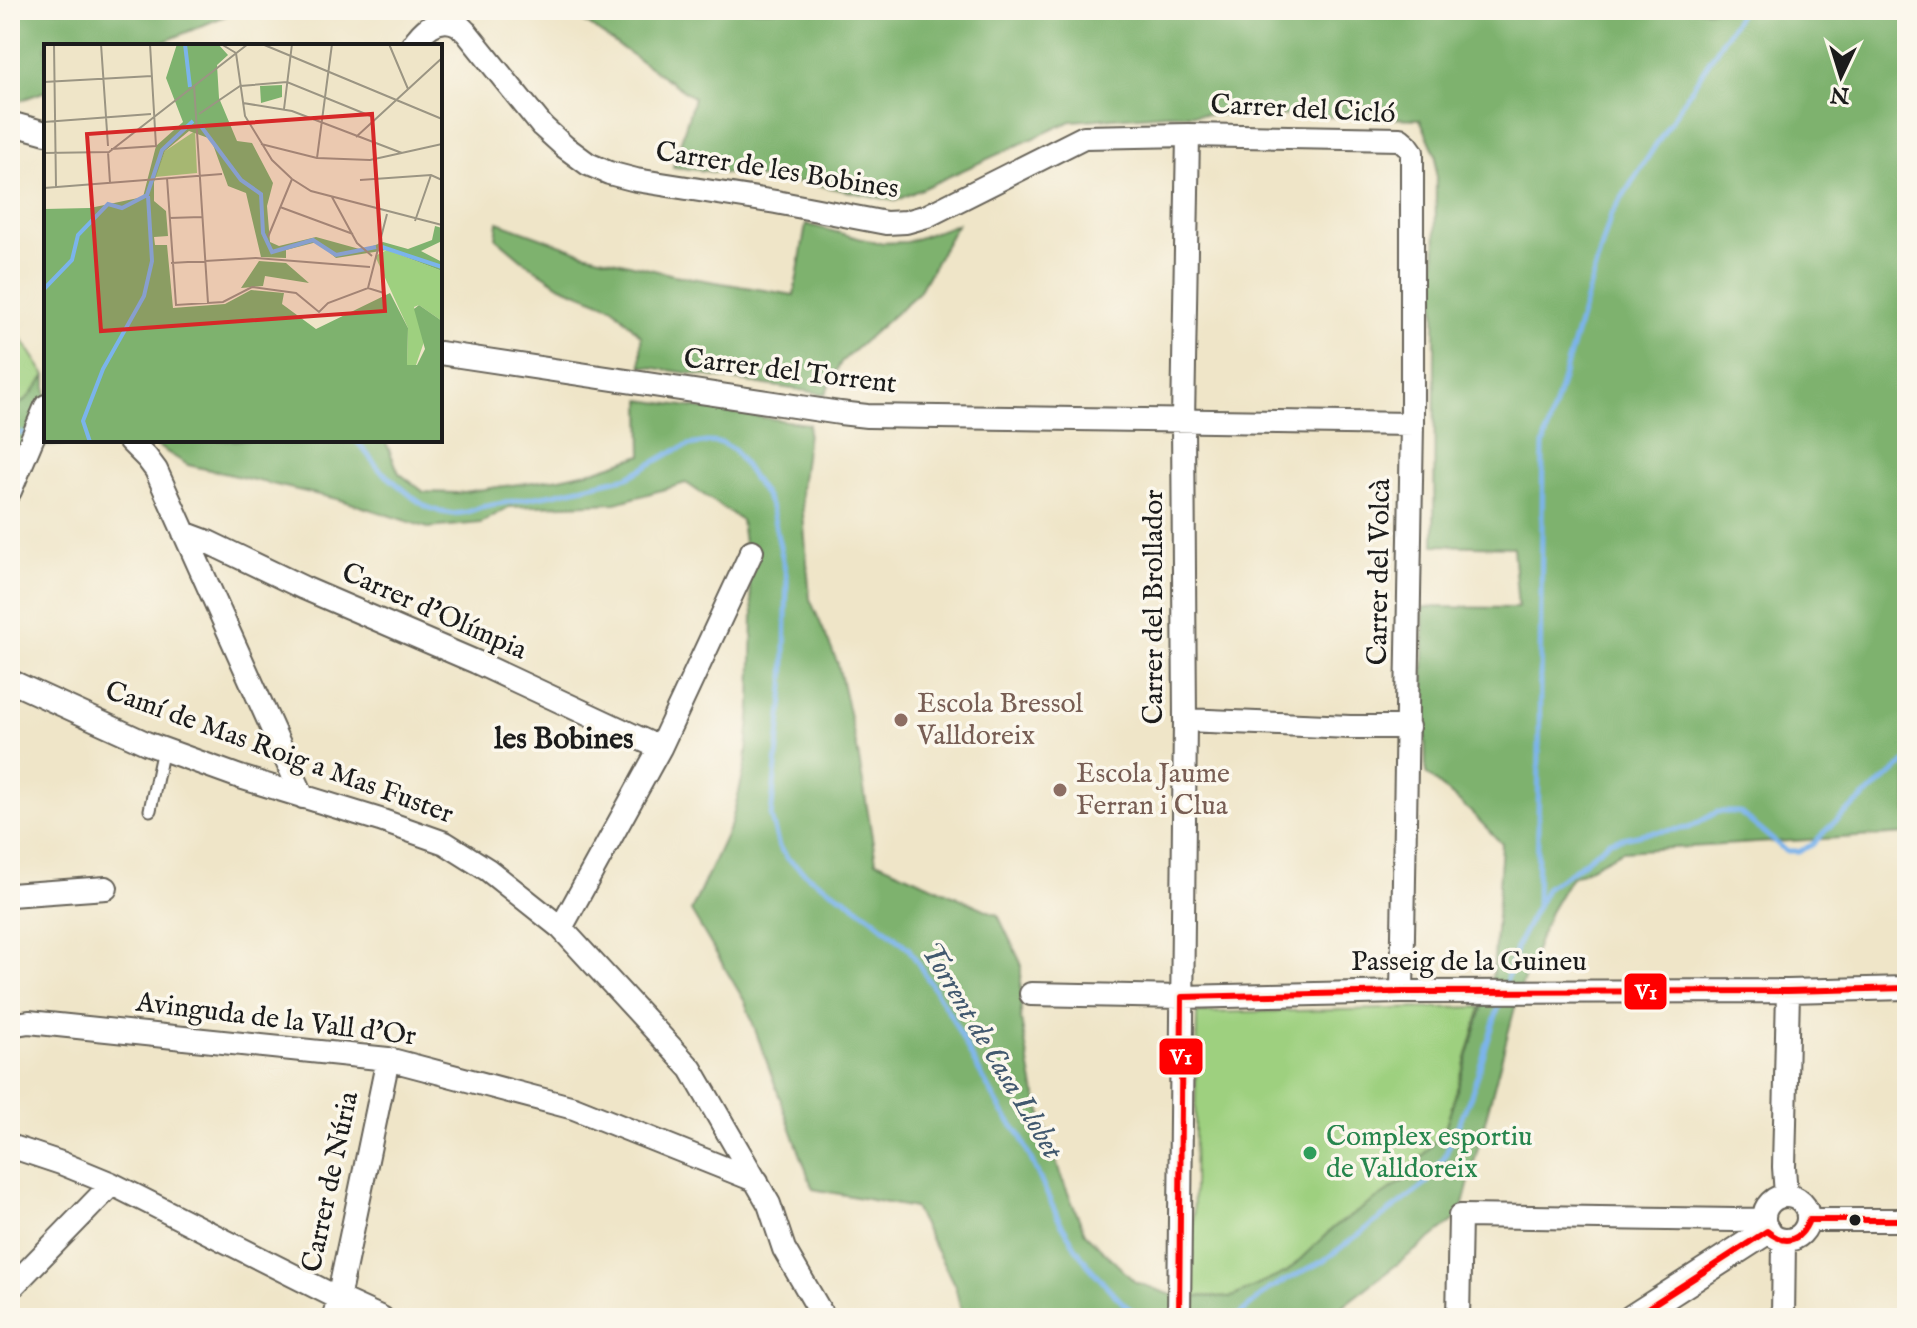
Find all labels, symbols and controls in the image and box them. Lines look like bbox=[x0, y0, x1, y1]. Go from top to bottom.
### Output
north arrow bbox=[1801, 36, 1881, 116]
inset map bbox=[44, 44, 442, 442]
text: N bbox=[1829, 79, 1851, 109]
street label: Carrer del Cicló bbox=[1210, 88, 1396, 132]
street label: Carrer de les Bobines bbox=[653, 134, 901, 208]
street label: Carrer del Torrent bbox=[682, 342, 899, 402]
street label: Carrer del Volcà bbox=[1361, 477, 1399, 666]
street label: Carrer del Brollador bbox=[1137, 490, 1172, 724]
street label: Carrer d'Olímpia bbox=[336, 556, 533, 669]
street label: Camí de Mas Roig a Mas Fuster bbox=[100, 674, 458, 832]
place label: Escola Bressol Valldoreix bbox=[916, 687, 1083, 754]
marker: Escola Bressol Valldoreix bbox=[892, 711, 910, 729]
district label: les Bobines bbox=[493, 721, 634, 759]
place label: Escola Jaume Ferran i Clua bbox=[1076, 757, 1230, 824]
marker: Escola Jaume Ferran i Clua bbox=[1051, 781, 1069, 799]
water label: Torrent de Casa Llobet bbox=[911, 935, 1072, 1168]
street label: Passeig de la Guineu bbox=[1351, 945, 1587, 980]
line badge: V1 bbox=[1623, 972, 1668, 1011]
text: V1 bbox=[1634, 979, 1657, 1007]
street label: Avinguda de la Vall d'Or bbox=[133, 985, 418, 1055]
line badge: V1 bbox=[1158, 1037, 1204, 1076]
text: V1 bbox=[1169, 1044, 1192, 1072]
street label: Carrer de Núria bbox=[295, 1088, 367, 1275]
place label: Complex esportiu de Valldoreix bbox=[1326, 1120, 1533, 1187]
marker: Complex esportiu de Valldoreix bbox=[1301, 1144, 1319, 1162]
unlabelled marker bbox=[1847, 1212, 1863, 1228]

